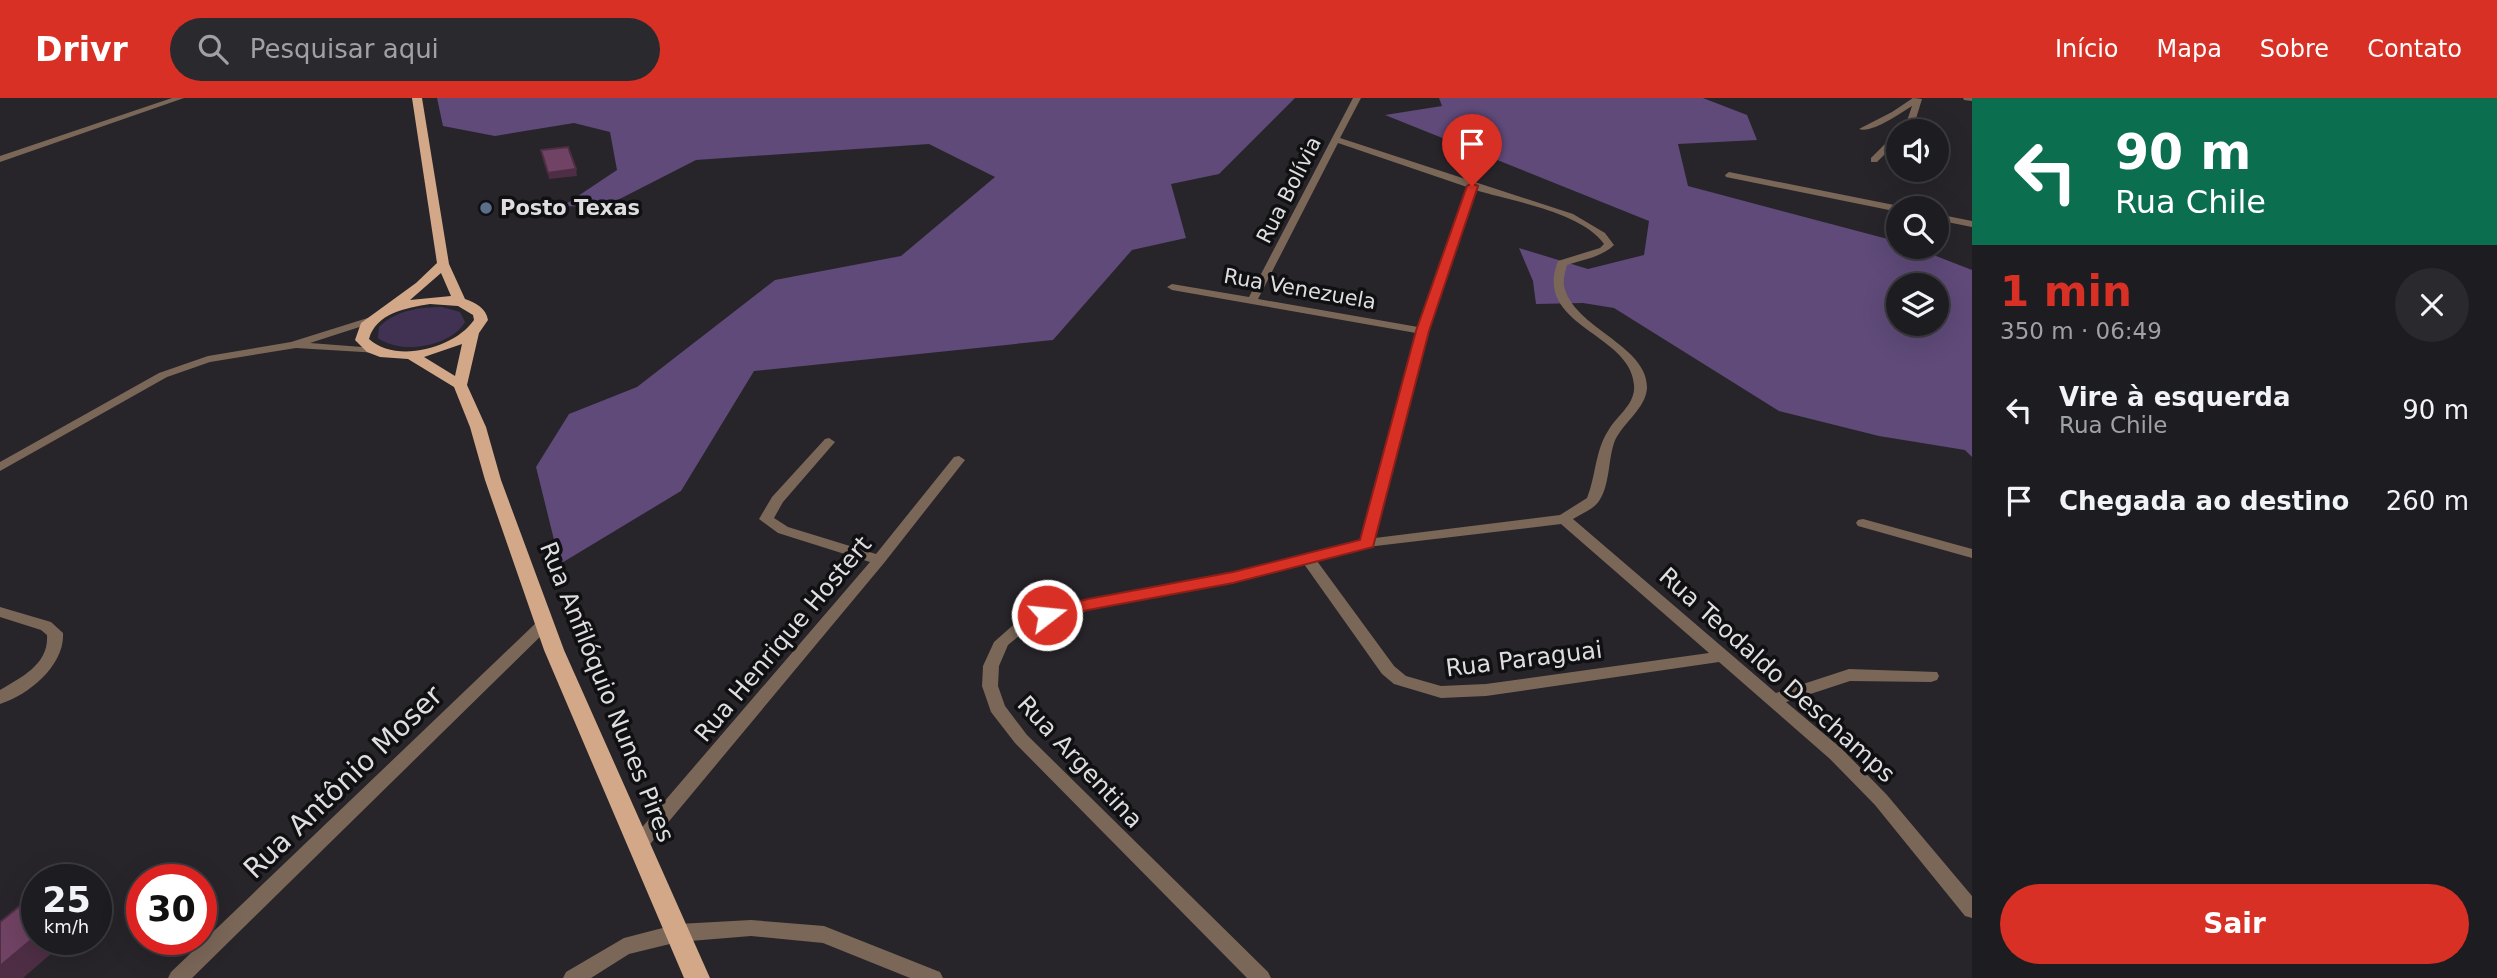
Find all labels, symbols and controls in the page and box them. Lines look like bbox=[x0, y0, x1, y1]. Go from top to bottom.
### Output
search box bbox=[170, 18, 660, 81]
text: Drivr bbox=[35, 30, 128, 69]
icon: search bbox=[194, 30, 232, 68]
text: Pesquisar aqui bbox=[250, 34, 439, 64]
text: Início bbox=[2055, 35, 2119, 63]
text: Mapa bbox=[2157, 35, 2222, 63]
text: Sobre bbox=[2260, 35, 2329, 63]
text: Contato bbox=[2367, 35, 2462, 63]
pin bbox=[1442, 114, 1502, 186]
map controls bbox=[1886, 119, 1949, 336]
button: sound bbox=[1886, 119, 1949, 182]
text: 90 m bbox=[2115, 124, 2251, 181]
icon: arrive bbox=[1453, 125, 1491, 163]
icon: left bbox=[2000, 126, 2091, 217]
street label: Rua Bolívia bbox=[1252, 133, 1326, 247]
text: Rua Chile bbox=[2115, 183, 2266, 221]
place label: Posto Texas bbox=[500, 196, 640, 220]
button: search bbox=[1886, 196, 1949, 259]
marker: Posto Texas bbox=[478, 200, 494, 216]
street label: Rua Venezuela bbox=[1222, 264, 1378, 314]
text: 1 min bbox=[2000, 267, 2132, 316]
button: close bbox=[2395, 268, 2469, 342]
button: layers bbox=[1886, 273, 1949, 336]
text: 350 m · 06:49 bbox=[2000, 318, 2162, 344]
text: Vire à esquerda bbox=[2059, 382, 2291, 412]
icon: left bbox=[2000, 391, 2038, 429]
text: 90 m bbox=[2402, 395, 2469, 425]
text: Rua Chile bbox=[2059, 412, 2168, 438]
icon: arrive bbox=[2000, 482, 2038, 520]
text: Chegada ao destino bbox=[2059, 486, 2349, 516]
text: 260 m bbox=[2386, 486, 2469, 516]
street label: Rua Henrique Hostert bbox=[689, 531, 877, 747]
street label: Rua Anfilóquio Nunes Pires bbox=[534, 538, 680, 846]
street label: Rua Teodaldo Deschamps bbox=[1653, 562, 1901, 788]
position arrow bbox=[1010, 578, 1084, 652]
street label: Rua Paraguai bbox=[1444, 635, 1604, 683]
street label: Rua Antônio Moser bbox=[237, 678, 449, 885]
street label: Rua Argentina bbox=[1012, 690, 1148, 834]
speed limit sign: 30 bbox=[126, 864, 217, 955]
text: 25 bbox=[42, 880, 91, 920]
button: Sair bbox=[2000, 884, 2469, 964]
text: km/h bbox=[44, 916, 89, 937]

